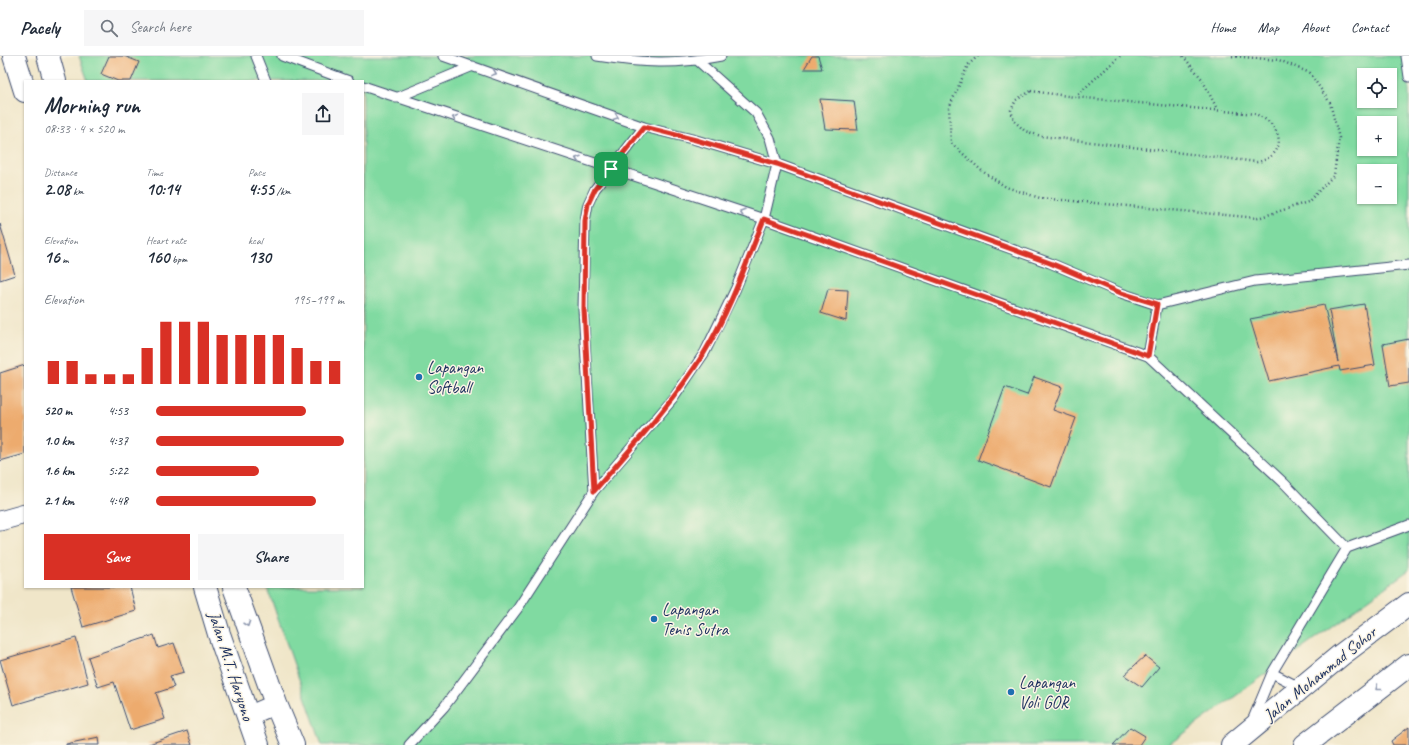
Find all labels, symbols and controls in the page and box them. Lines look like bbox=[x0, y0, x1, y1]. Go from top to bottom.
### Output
search box bbox=[84, 10, 364, 46]
text: Pacely bbox=[20, 16, 60, 40]
icon: search bbox=[98, 17, 120, 39]
text: Search here bbox=[130, 18, 191, 37]
text: Home bbox=[1210, 19, 1236, 36]
text: Map bbox=[1258, 19, 1279, 36]
text: About bbox=[1301, 19, 1329, 36]
text: Contact bbox=[1351, 19, 1389, 36]
map controls bbox=[1357, 68, 1397, 204]
button: locate bbox=[1357, 68, 1397, 108]
one-way arrow bbox=[490, 69, 497, 77]
text: Morning run bbox=[44, 92, 140, 120]
button: share bbox=[302, 93, 344, 135]
one-way arrow bbox=[612, 112, 619, 121]
one-way arrow bbox=[451, 114, 458, 123]
button: + bbox=[1357, 116, 1397, 156]
text: 08:33 · 4 × 520 m bbox=[44, 121, 125, 137]
pin bbox=[594, 152, 628, 186]
one-way arrow bbox=[575, 155, 582, 163]
icon: arrive bbox=[600, 158, 622, 180]
button: − bbox=[1357, 164, 1397, 204]
text: Distance bbox=[44, 165, 77, 179]
text: Time bbox=[146, 165, 163, 179]
text: Pace bbox=[248, 165, 265, 179]
text: 2.08 bbox=[44, 179, 70, 200]
text: 10:14 bbox=[146, 179, 180, 200]
text: 4:55 bbox=[248, 179, 274, 200]
text: km bbox=[70, 184, 84, 198]
text: /km bbox=[274, 184, 291, 198]
one-way arrow bbox=[738, 208, 745, 217]
text: Elevation bbox=[44, 233, 78, 247]
text: Heart rate bbox=[146, 233, 186, 247]
text: kcal bbox=[248, 233, 263, 247]
text: 16 bbox=[44, 247, 60, 268]
text: 160 bbox=[146, 247, 169, 268]
text: 130 bbox=[248, 247, 271, 268]
text: m bbox=[60, 252, 69, 266]
text: bpm bbox=[169, 252, 187, 266]
text: Elevation bbox=[44, 292, 84, 308]
text: 195–199 m bbox=[293, 292, 344, 308]
place label: Lapangan Softball bbox=[427, 357, 485, 398]
marker: Lapangan Softball bbox=[414, 372, 424, 382]
text: 520 m bbox=[44, 403, 72, 419]
text: 4:53 bbox=[108, 403, 128, 419]
text: 1.0 km bbox=[44, 433, 74, 449]
text: 4:37 bbox=[108, 433, 128, 449]
text: 1.6 km bbox=[44, 463, 75, 479]
text: 5:22 bbox=[108, 463, 128, 479]
text: 2.1 km bbox=[44, 493, 74, 509]
text: 4:48 bbox=[108, 493, 128, 509]
button: Save bbox=[44, 534, 190, 580]
button: Share bbox=[198, 534, 344, 580]
place label: Lapangan Tenis Sutra bbox=[662, 599, 730, 640]
street label: Jalan M.T. Haryono bbox=[203, 608, 259, 724]
marker: Lapangan Tenis Sutra bbox=[649, 614, 659, 624]
one-way arrow bbox=[243, 620, 251, 627]
street label: Jalan Mohammad Sohor bbox=[1259, 621, 1382, 727]
place label: Lapangan Voli GOR bbox=[1019, 672, 1077, 713]
one-way arrow bbox=[1376, 684, 1383, 691]
marker: Lapangan Voli GOR bbox=[1006, 687, 1016, 697]

